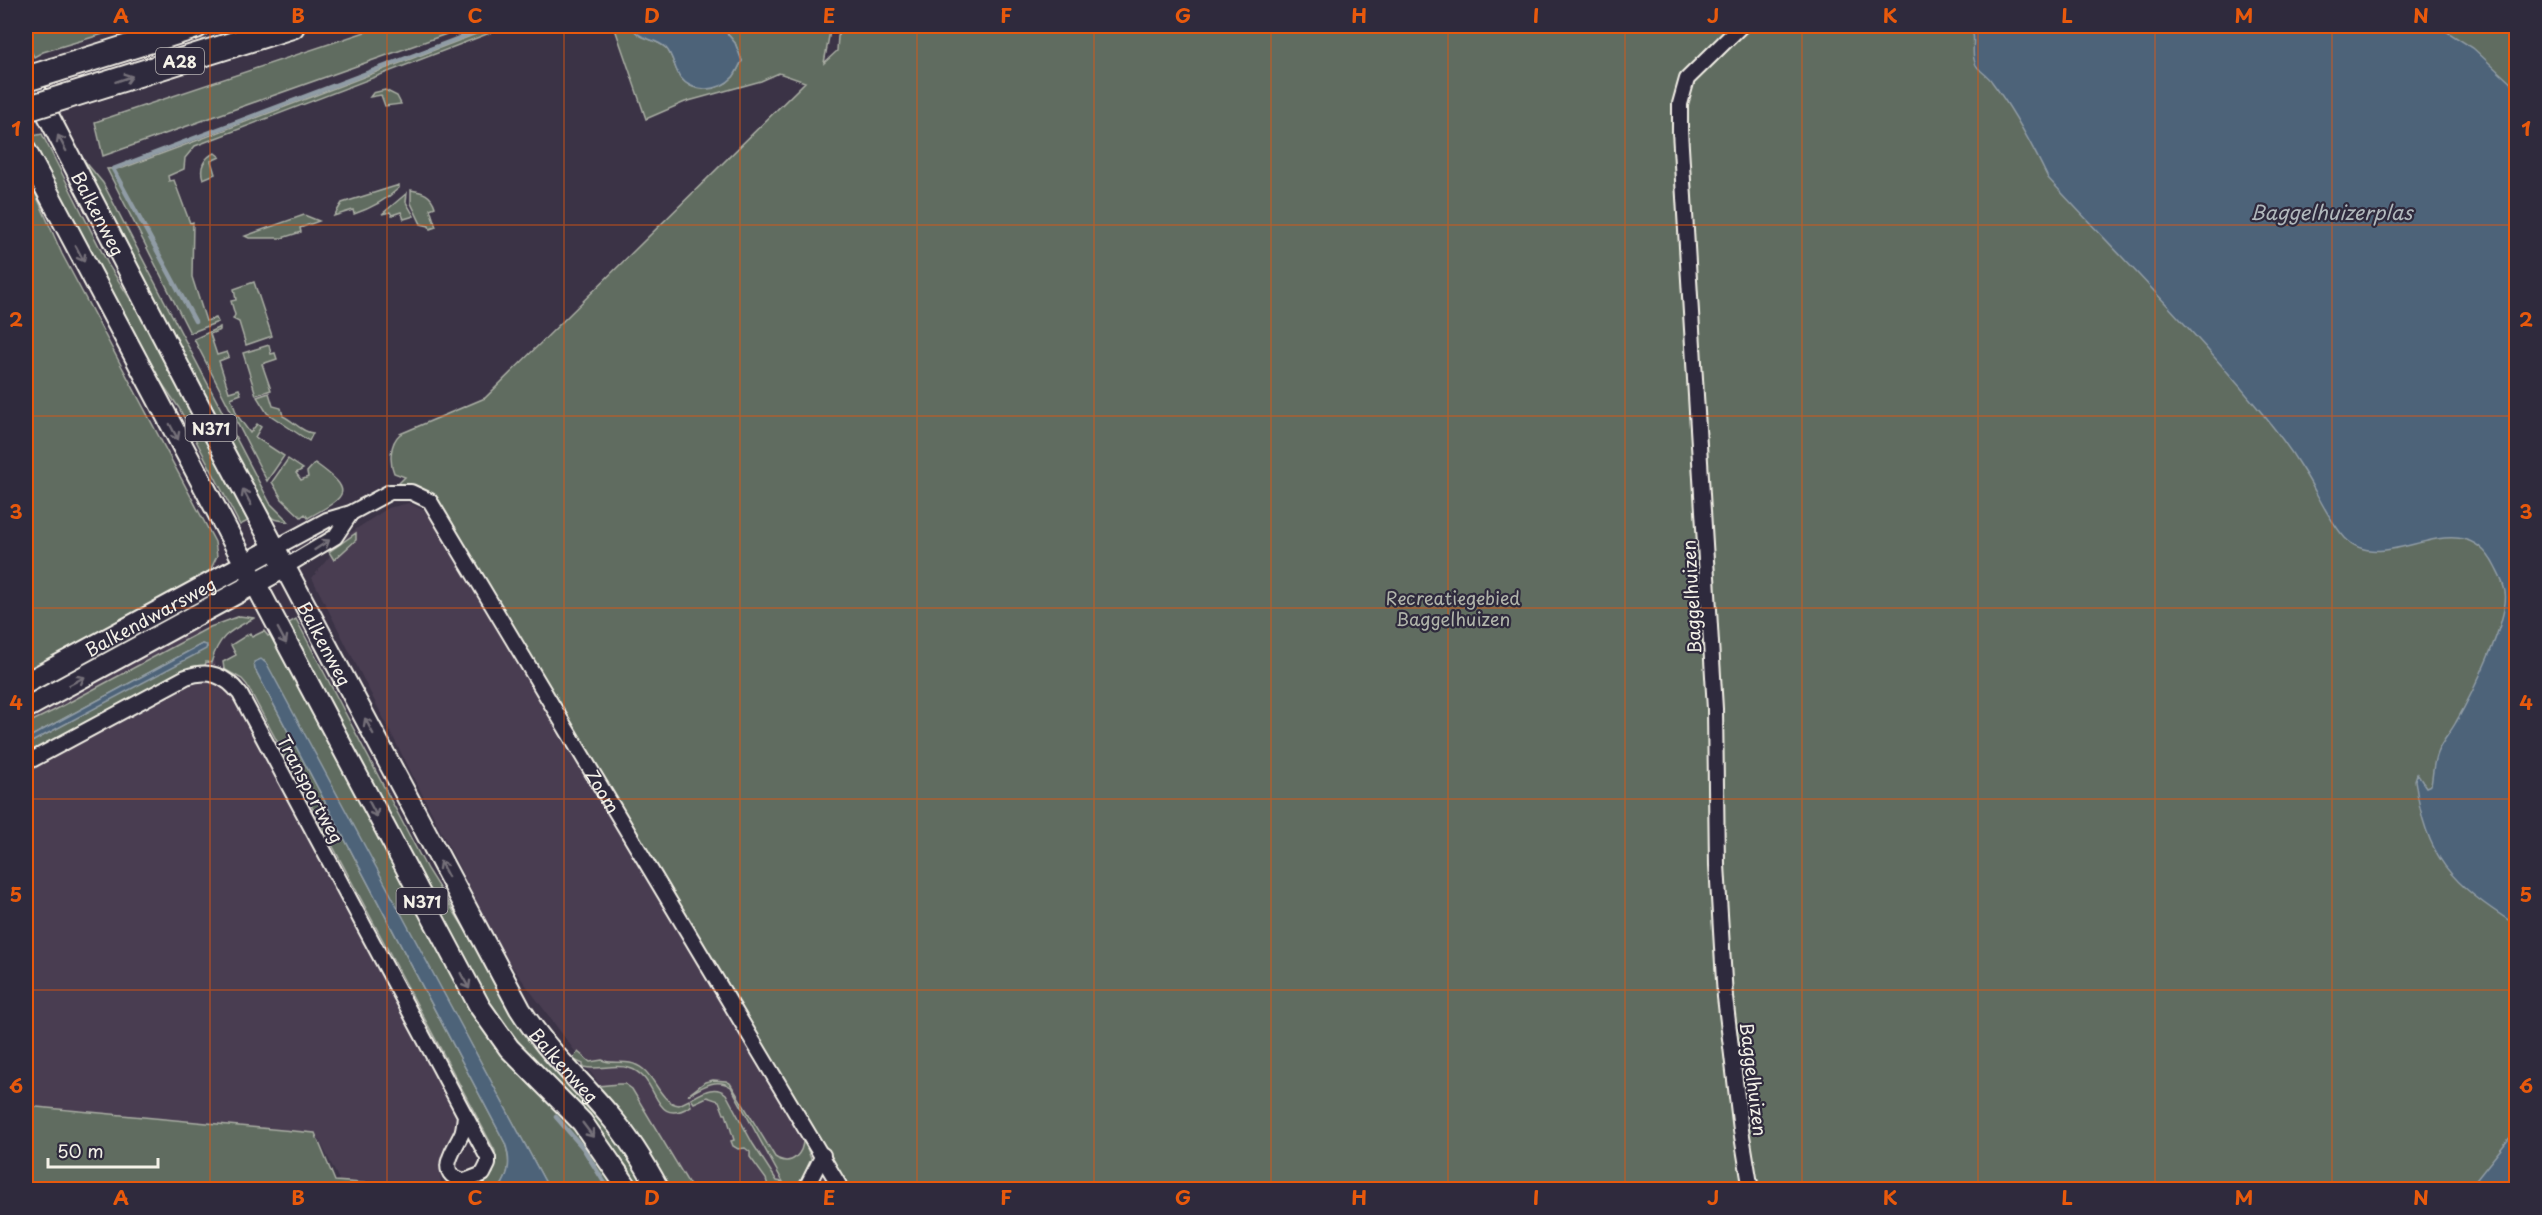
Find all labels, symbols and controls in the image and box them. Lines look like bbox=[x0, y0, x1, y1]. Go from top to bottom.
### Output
text: A bbox=[113, 0, 129, 30]
text: B bbox=[291, 0, 305, 30]
text: C bbox=[467, 0, 483, 30]
text: D bbox=[644, 0, 660, 30]
text: E bbox=[823, 0, 835, 30]
text: F bbox=[1000, 0, 1012, 30]
text: G bbox=[1175, 0, 1191, 30]
text: H bbox=[1351, 0, 1367, 30]
text: I bbox=[1533, 0, 1539, 30]
text: J bbox=[1707, 0, 1719, 30]
text: K bbox=[1883, 0, 1898, 30]
text: L bbox=[2061, 0, 2073, 30]
text: M bbox=[2235, 0, 2253, 30]
text: N bbox=[2413, 0, 2429, 30]
road number: A28 bbox=[156, 48, 204, 74]
one-way arrow bbox=[114, 73, 133, 84]
text: 1 bbox=[11, 113, 21, 143]
text: 1 bbox=[2521, 113, 2531, 143]
one-way arrow bbox=[56, 135, 68, 152]
street label: Balkenweg bbox=[66, 166, 132, 261]
water label: Baggelhuizerplas bbox=[2250, 197, 2414, 227]
one-way arrow bbox=[74, 245, 86, 263]
text: 2 bbox=[9, 304, 23, 334]
text: 2 bbox=[2519, 304, 2533, 334]
road number: N371 bbox=[186, 415, 236, 441]
one-way arrow bbox=[169, 423, 180, 441]
one-way arrow bbox=[241, 488, 252, 506]
text: 3 bbox=[9, 496, 23, 526]
text: 3 bbox=[2519, 496, 2533, 526]
one-way arrow bbox=[313, 539, 330, 551]
street label: Baggelhuizen bbox=[1675, 539, 1707, 655]
street label: Balkendwarsweg bbox=[79, 569, 220, 662]
park label: Recreatiegebied Baggelhuizen bbox=[1386, 584, 1520, 632]
street label: Balkenweg bbox=[292, 596, 359, 691]
one-way arrow bbox=[276, 627, 288, 644]
one-way arrow bbox=[68, 675, 85, 687]
text: 4 bbox=[9, 687, 23, 717]
text: 4 bbox=[2519, 687, 2533, 717]
one-way arrow bbox=[363, 718, 374, 736]
street label: Transportweg bbox=[271, 730, 351, 848]
street label: Zoom bbox=[579, 763, 627, 818]
one-way arrow bbox=[368, 799, 379, 817]
one-way arrow bbox=[438, 860, 449, 878]
text: 5 bbox=[10, 879, 22, 909]
text: 5 bbox=[2520, 879, 2532, 909]
road number: N371 bbox=[396, 888, 448, 914]
one-way arrow bbox=[459, 972, 471, 989]
street label: Baggelhuizen bbox=[1734, 1020, 1774, 1138]
street label: Balkenweg bbox=[524, 1021, 606, 1109]
text: 6 bbox=[9, 1070, 23, 1100]
text: 6 bbox=[2519, 1070, 2533, 1100]
one-way arrow bbox=[582, 1122, 594, 1138]
scale bar bbox=[48, 1131, 158, 1169]
text: 50 m bbox=[57, 1137, 104, 1164]
text: A bbox=[113, 1182, 129, 1212]
text: B bbox=[291, 1182, 305, 1212]
text: C bbox=[467, 1182, 483, 1212]
text: D bbox=[644, 1182, 660, 1212]
text: E bbox=[823, 1182, 835, 1212]
text: F bbox=[1000, 1182, 1012, 1212]
text: G bbox=[1175, 1182, 1191, 1212]
text: H bbox=[1351, 1182, 1367, 1212]
text: I bbox=[1533, 1182, 1539, 1212]
text: J bbox=[1707, 1182, 1719, 1212]
text: K bbox=[1883, 1182, 1898, 1212]
text: L bbox=[2061, 1182, 2073, 1212]
text: M bbox=[2235, 1182, 2253, 1212]
text: N bbox=[2413, 1182, 2429, 1212]

